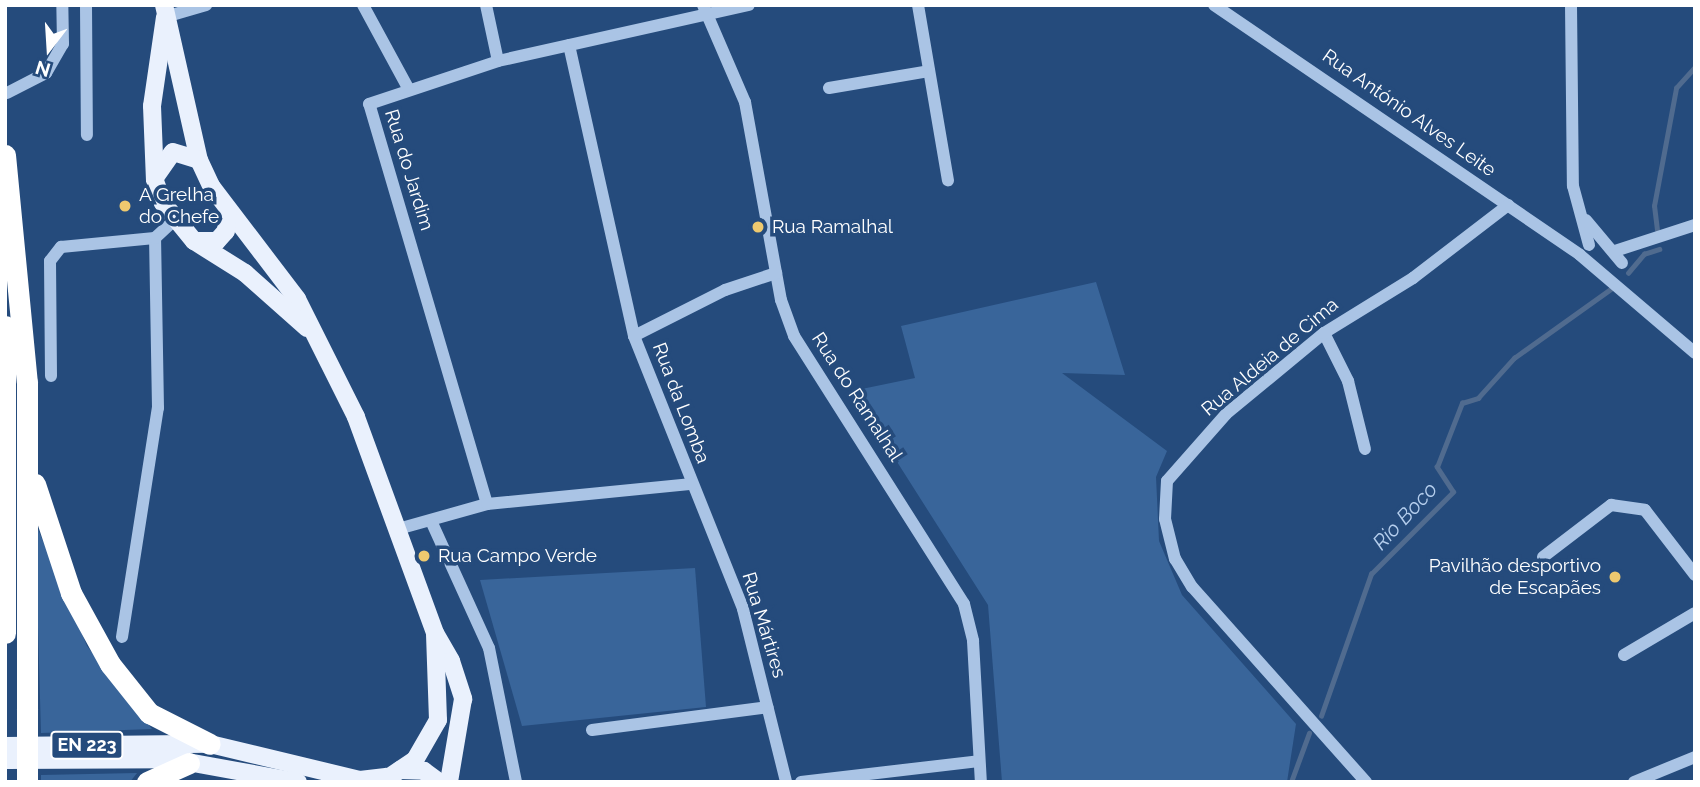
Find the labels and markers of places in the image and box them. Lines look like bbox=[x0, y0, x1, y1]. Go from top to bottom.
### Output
place label: A Grelha do Chefe bbox=[139, 184, 219, 228]
marker: A Grelha do Chefe bbox=[117, 198, 133, 214]
place label: Rua Ramalhal bbox=[772, 216, 893, 238]
marker: Rua Ramalhal bbox=[750, 219, 766, 235]
place label: Rua Campo Verde bbox=[438, 545, 598, 567]
marker: Rua Campo Verde bbox=[416, 548, 432, 564]
place label: Pavilhão desportivo de Escapães bbox=[1429, 555, 1601, 599]
marker: Pavilhão desportivo de Escapães bbox=[1607, 569, 1623, 585]

